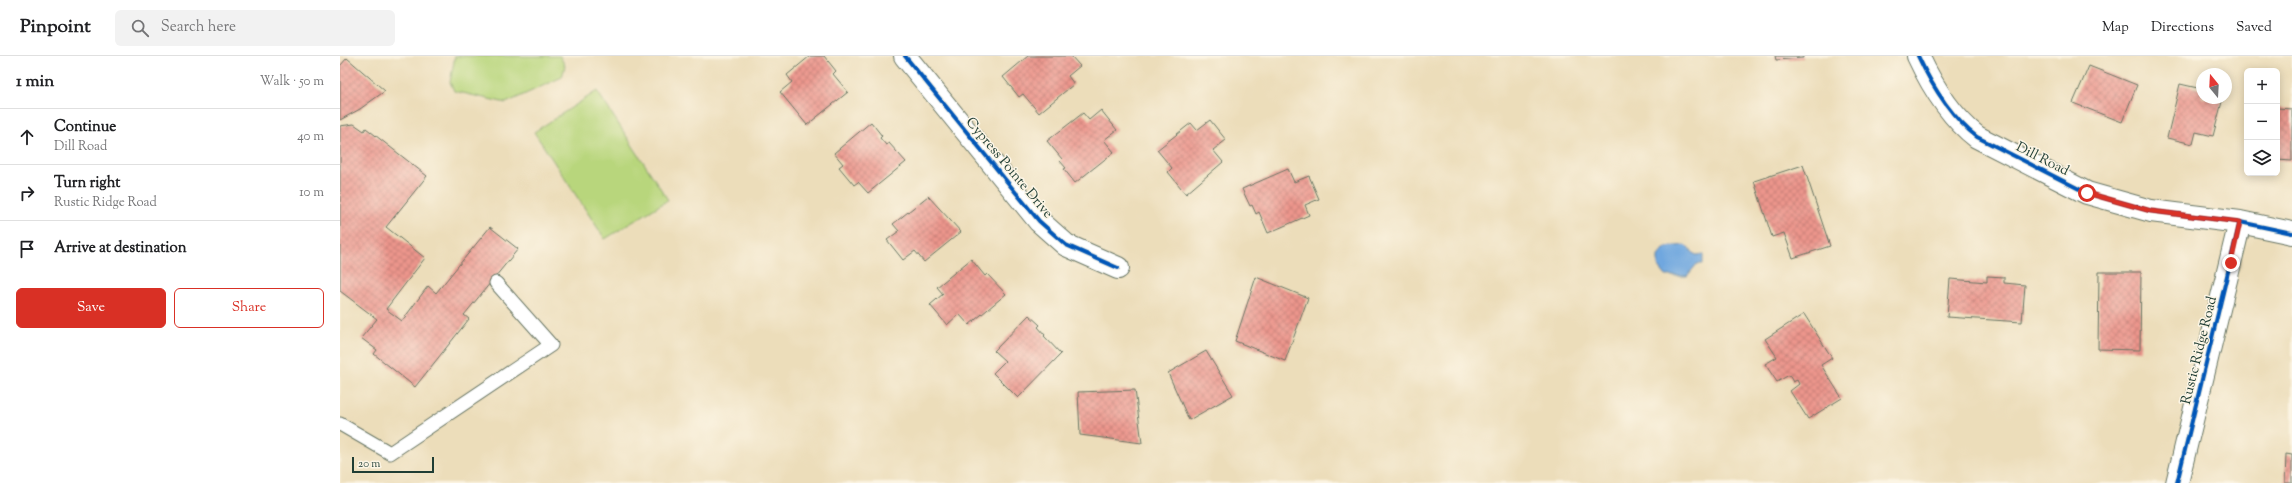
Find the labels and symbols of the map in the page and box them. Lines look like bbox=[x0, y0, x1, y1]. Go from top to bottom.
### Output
north arrow bbox=[2196, 68, 2232, 104]
street label: Cypress Pointe Drive bbox=[960, 113, 1057, 223]
street label: Dill Road bbox=[2012, 138, 2072, 182]
route start bbox=[2078, 184, 2096, 202]
route end bbox=[2222, 254, 2240, 272]
street label: Rustic Ridge Road bbox=[2177, 294, 2223, 407]
scale bar bbox=[352, 455, 434, 474]

